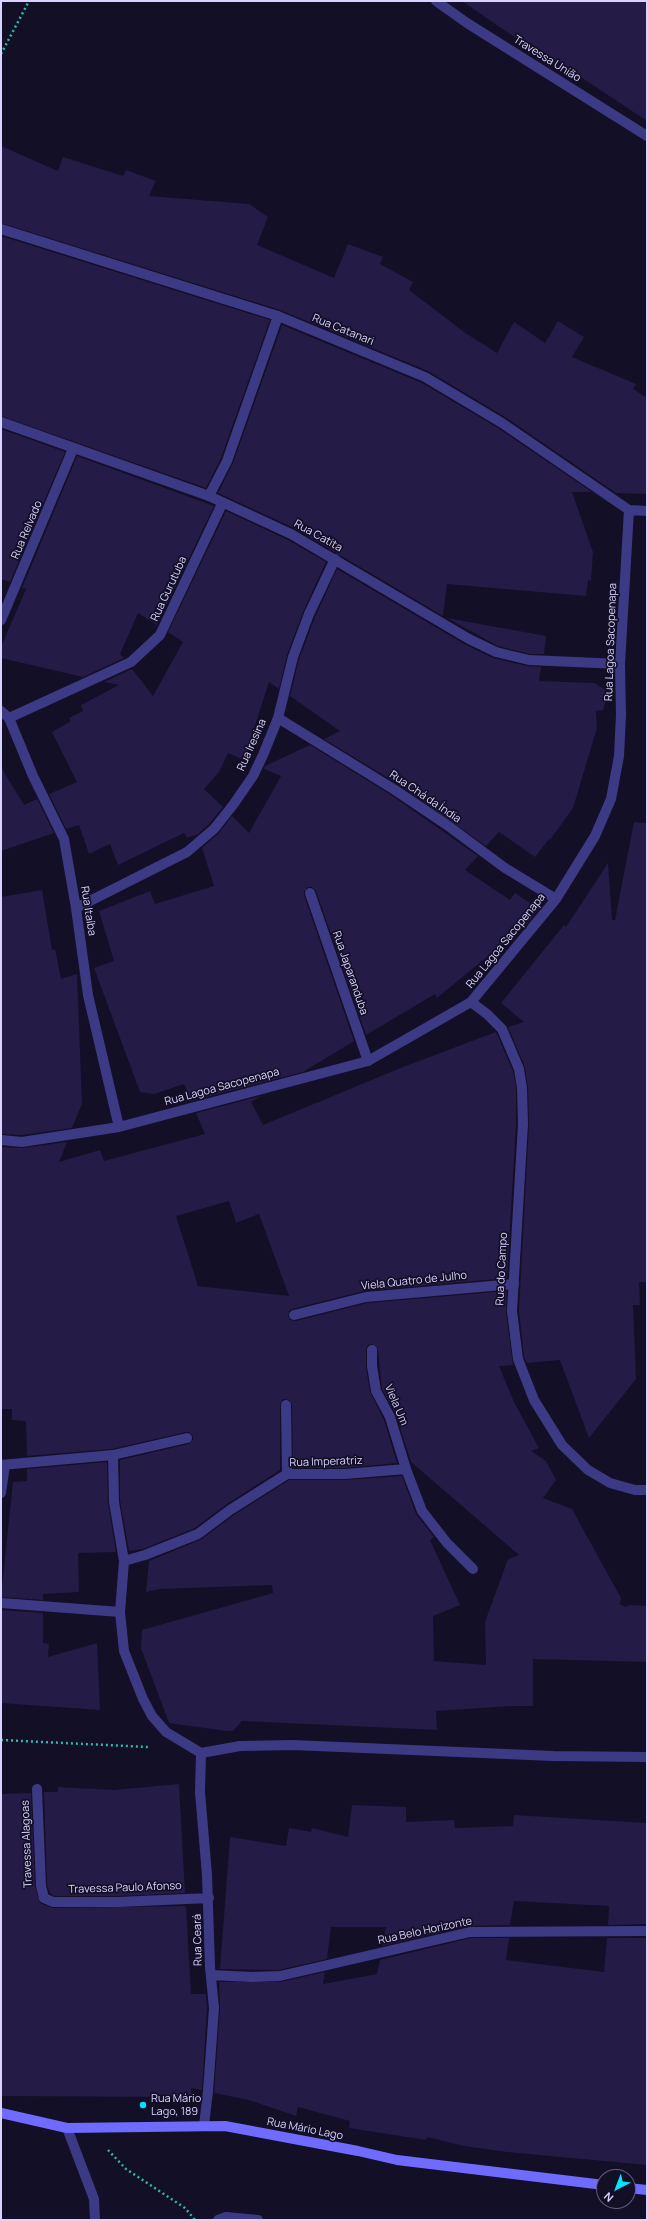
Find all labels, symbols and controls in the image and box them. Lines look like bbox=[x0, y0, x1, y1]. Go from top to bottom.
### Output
street label: Travessa União bbox=[511, 33, 583, 85]
street label: Rua Catanari bbox=[310, 312, 376, 348]
street label: Rua Relvado bbox=[9, 499, 45, 561]
street label: Rua Catita bbox=[292, 517, 344, 555]
street label: Rua Gurutuba bbox=[148, 554, 190, 624]
street label: Rua Lagoa Sacopenapa bbox=[602, 583, 620, 701]
street label: Rua Iresina bbox=[235, 717, 269, 773]
street label: Rua Chá da Índia bbox=[387, 768, 463, 826]
street label: Rua Itaíba bbox=[78, 885, 98, 937]
street label: Rua Lagoa Sacopenapa bbox=[464, 891, 548, 991]
street label: Rua Japaranduba bbox=[329, 929, 371, 1017]
street label: Rua Lagoa Sacopenapa bbox=[163, 1065, 281, 1109]
street label: Rua do Campo bbox=[493, 1232, 511, 1306]
street label: Viela Quatro de Julho bbox=[360, 1269, 468, 1293]
street label: Viela Um bbox=[381, 1382, 411, 1428]
street label: Rua Imperatriz bbox=[289, 1454, 363, 1470]
street label: Travessa Alagoas bbox=[19, 1800, 35, 1888]
street label: Travessa Paulo Afonso bbox=[68, 1879, 182, 1897]
street label: Rua Ceará bbox=[191, 1914, 205, 1966]
street label: Rua Belo Horizonte bbox=[377, 1915, 473, 1947]
place label: Rua Mário Lago, 189 bbox=[151, 2092, 201, 2118]
marker: Rua Mário Lago, 189 bbox=[138, 2100, 148, 2110]
street label: Rua Mário Lago bbox=[266, 2115, 344, 2143]
north arrow bbox=[596, 2169, 636, 2209]
text: N bbox=[600, 2189, 616, 2206]

